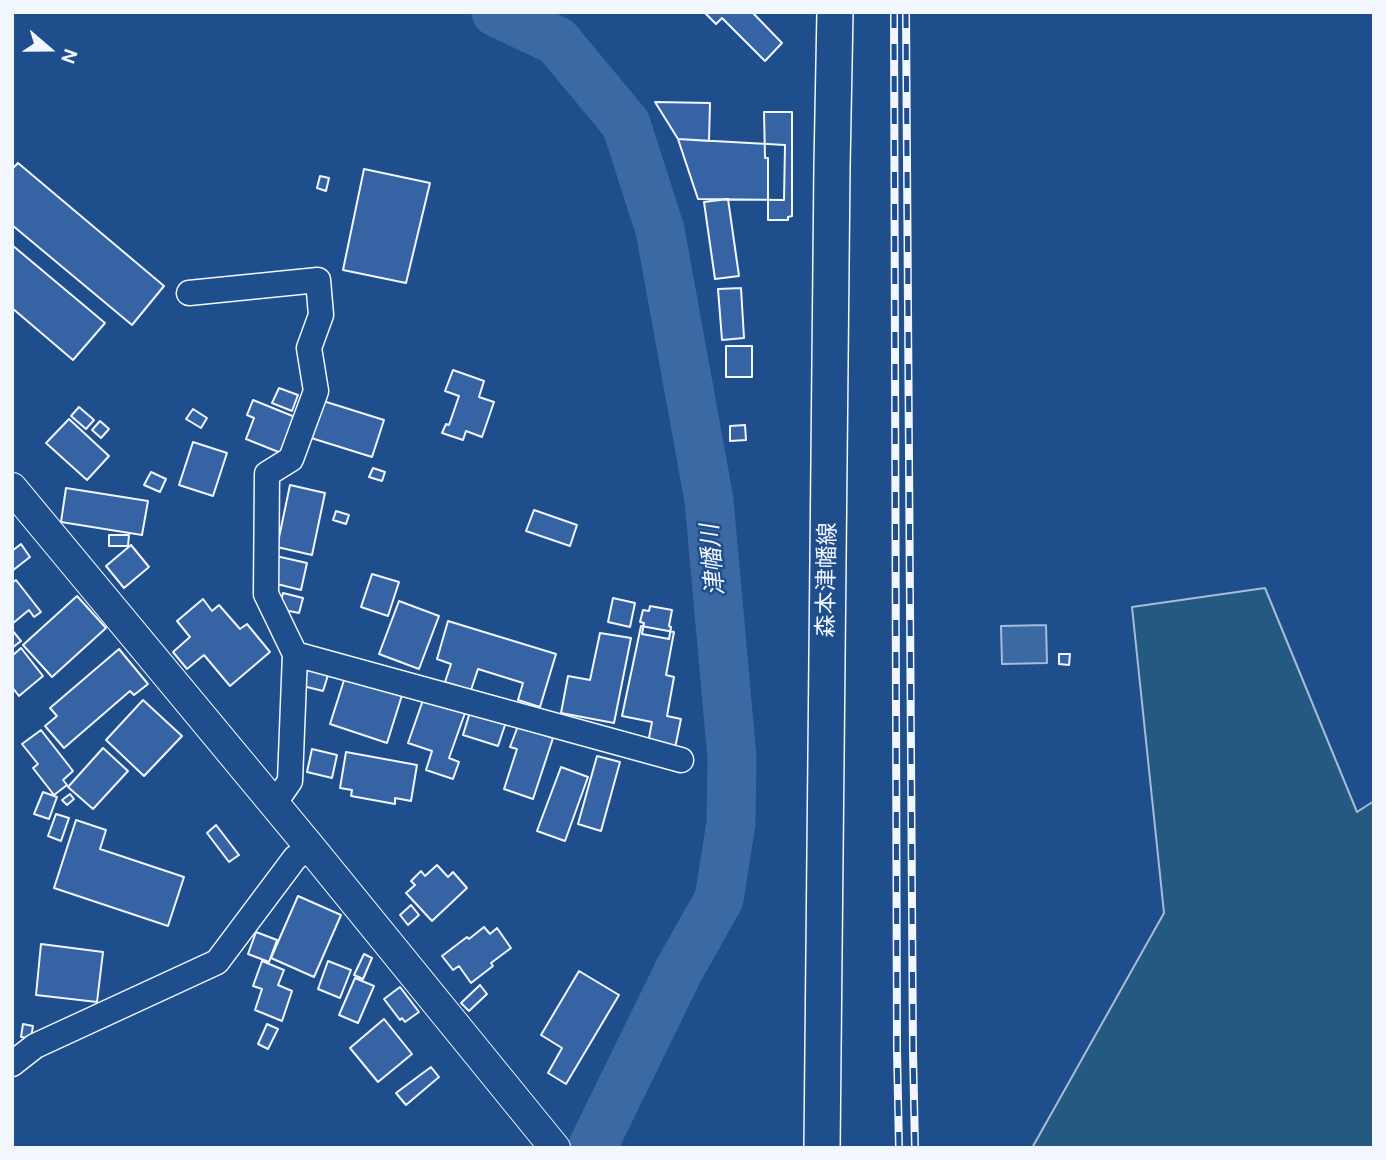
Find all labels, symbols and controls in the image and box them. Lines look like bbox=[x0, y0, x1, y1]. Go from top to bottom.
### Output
north arrow bbox=[14, 14, 84, 84]
text: N bbox=[55, 46, 83, 67]
street label: 森本津幡線 bbox=[813, 522, 843, 638]
water label: 津幡川 bbox=[697, 523, 731, 597]

